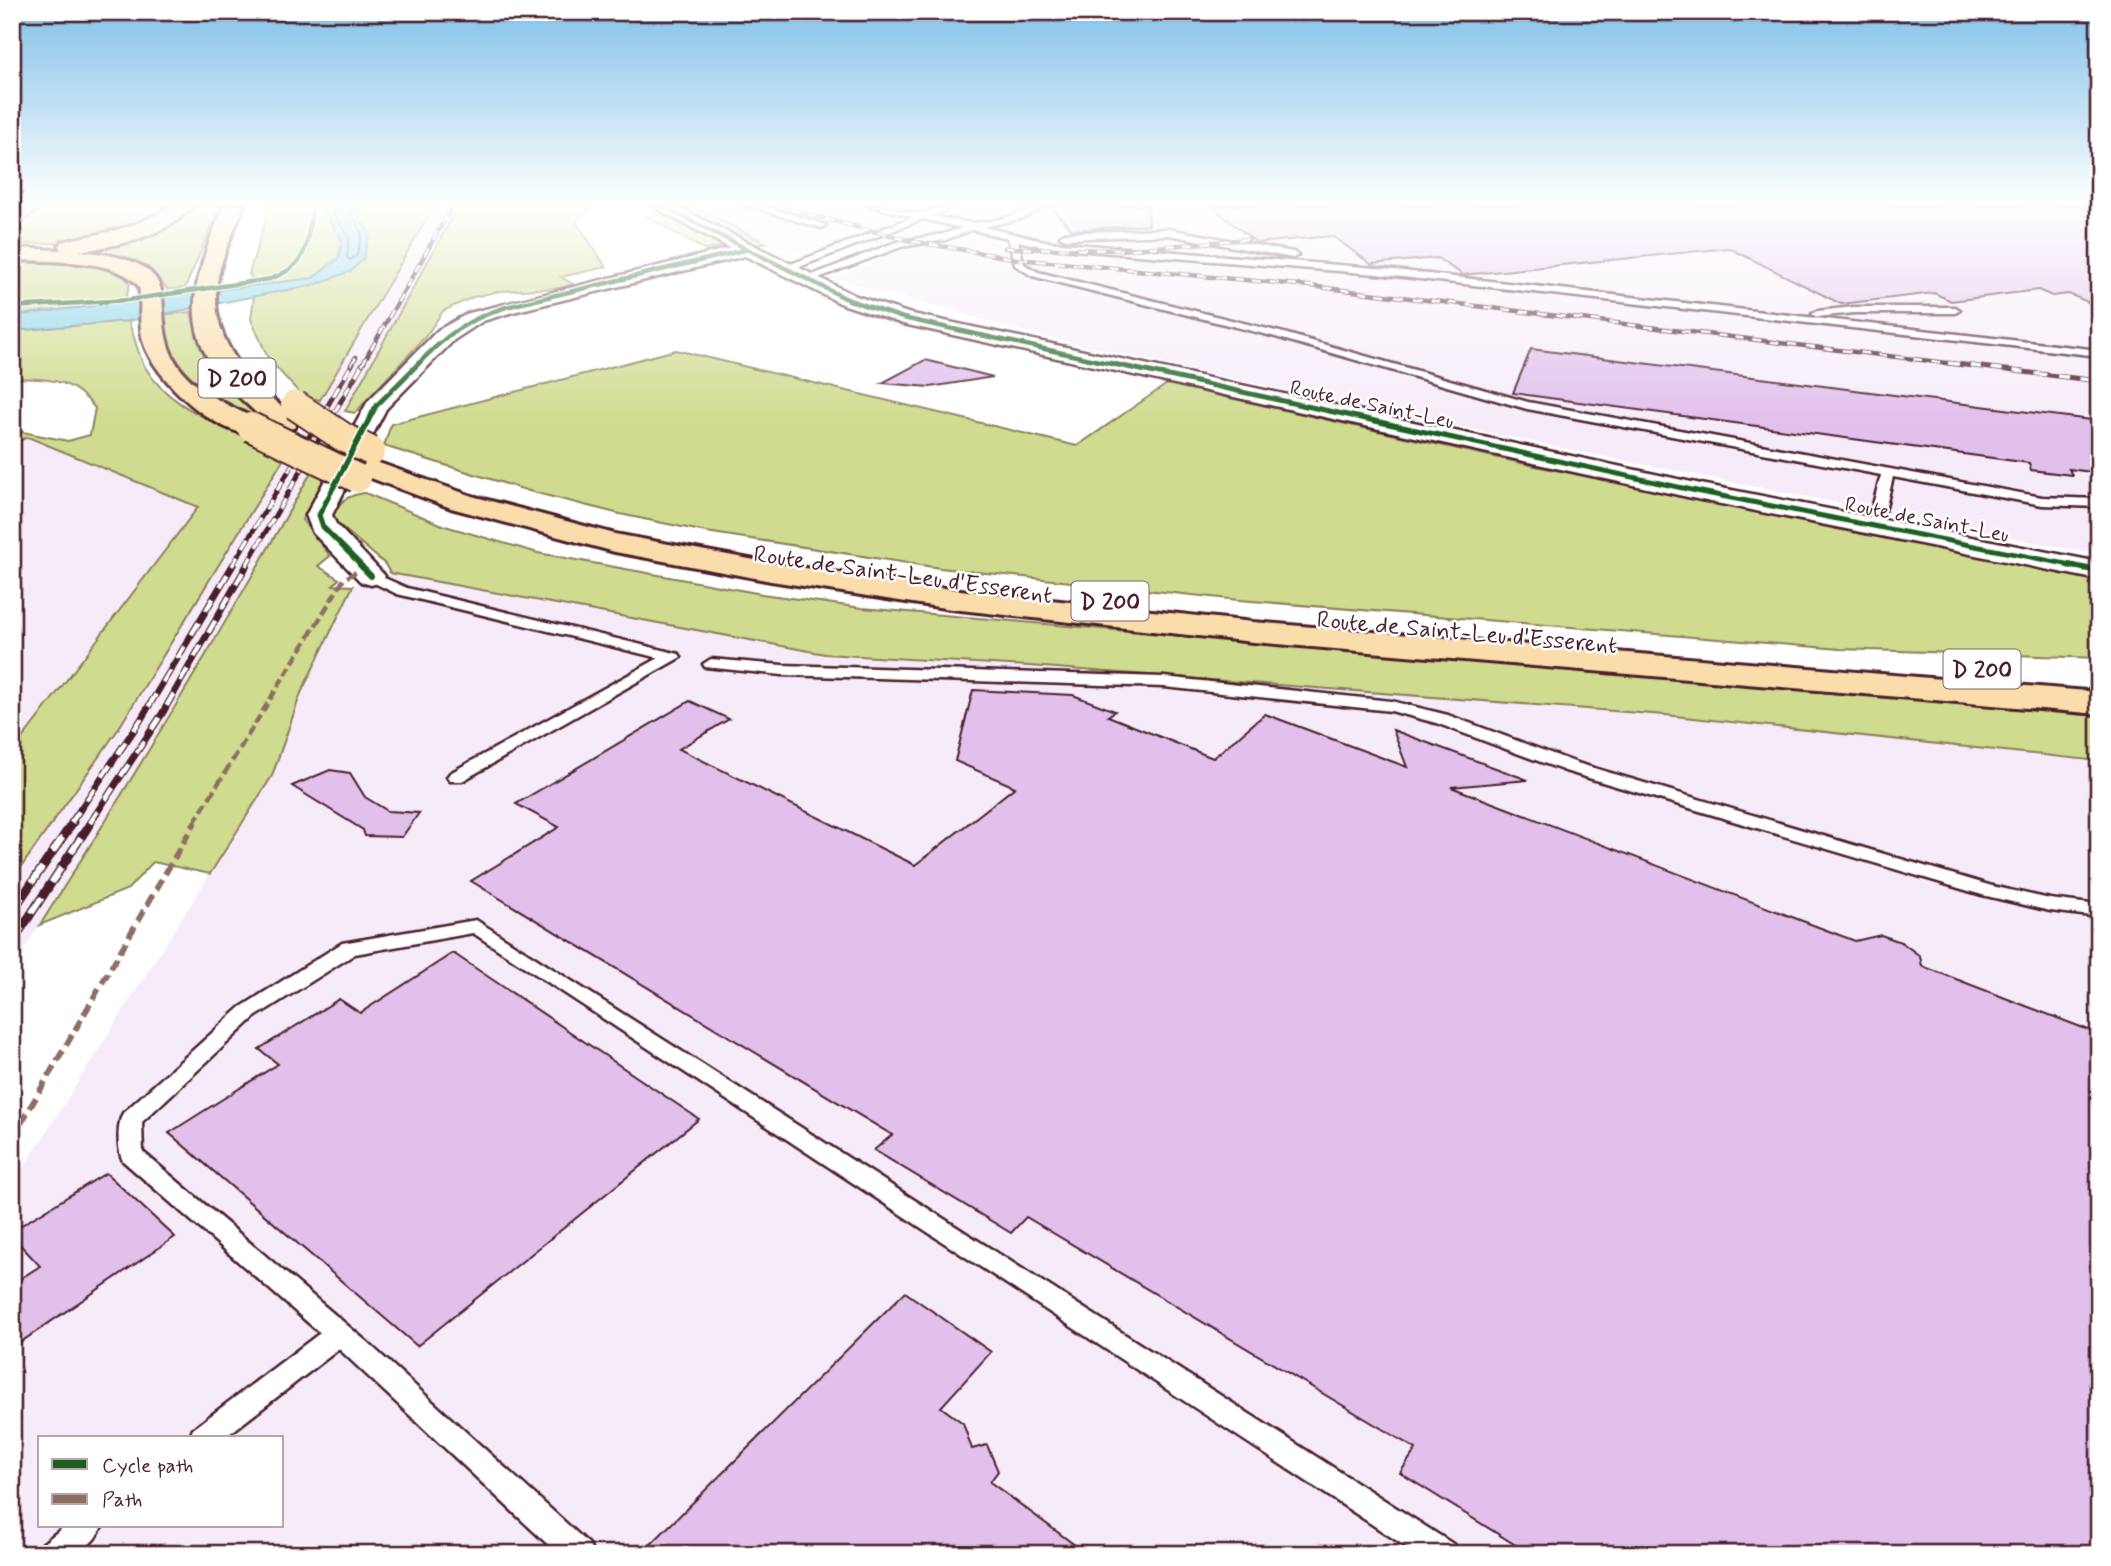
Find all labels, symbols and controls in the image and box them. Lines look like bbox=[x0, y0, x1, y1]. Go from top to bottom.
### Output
road number: D 200 bbox=[198, 358, 276, 398]
street label: Route de Saint-Leu bbox=[1287, 374, 1456, 436]
street label: Route de Saint-Leu bbox=[1842, 490, 2011, 550]
street label: Route de Saint-Leu d'Esserent bbox=[751, 539, 1054, 612]
road number: D 200 bbox=[1072, 582, 1148, 621]
street label: Route de Saint-Leu d'Esserent bbox=[1315, 605, 1618, 662]
road number: D 200 bbox=[1944, 650, 2021, 688]
legend bbox=[38, 1436, 284, 1528]
text: Cycle path bbox=[102, 1452, 193, 1480]
text: Path bbox=[102, 1486, 142, 1514]

